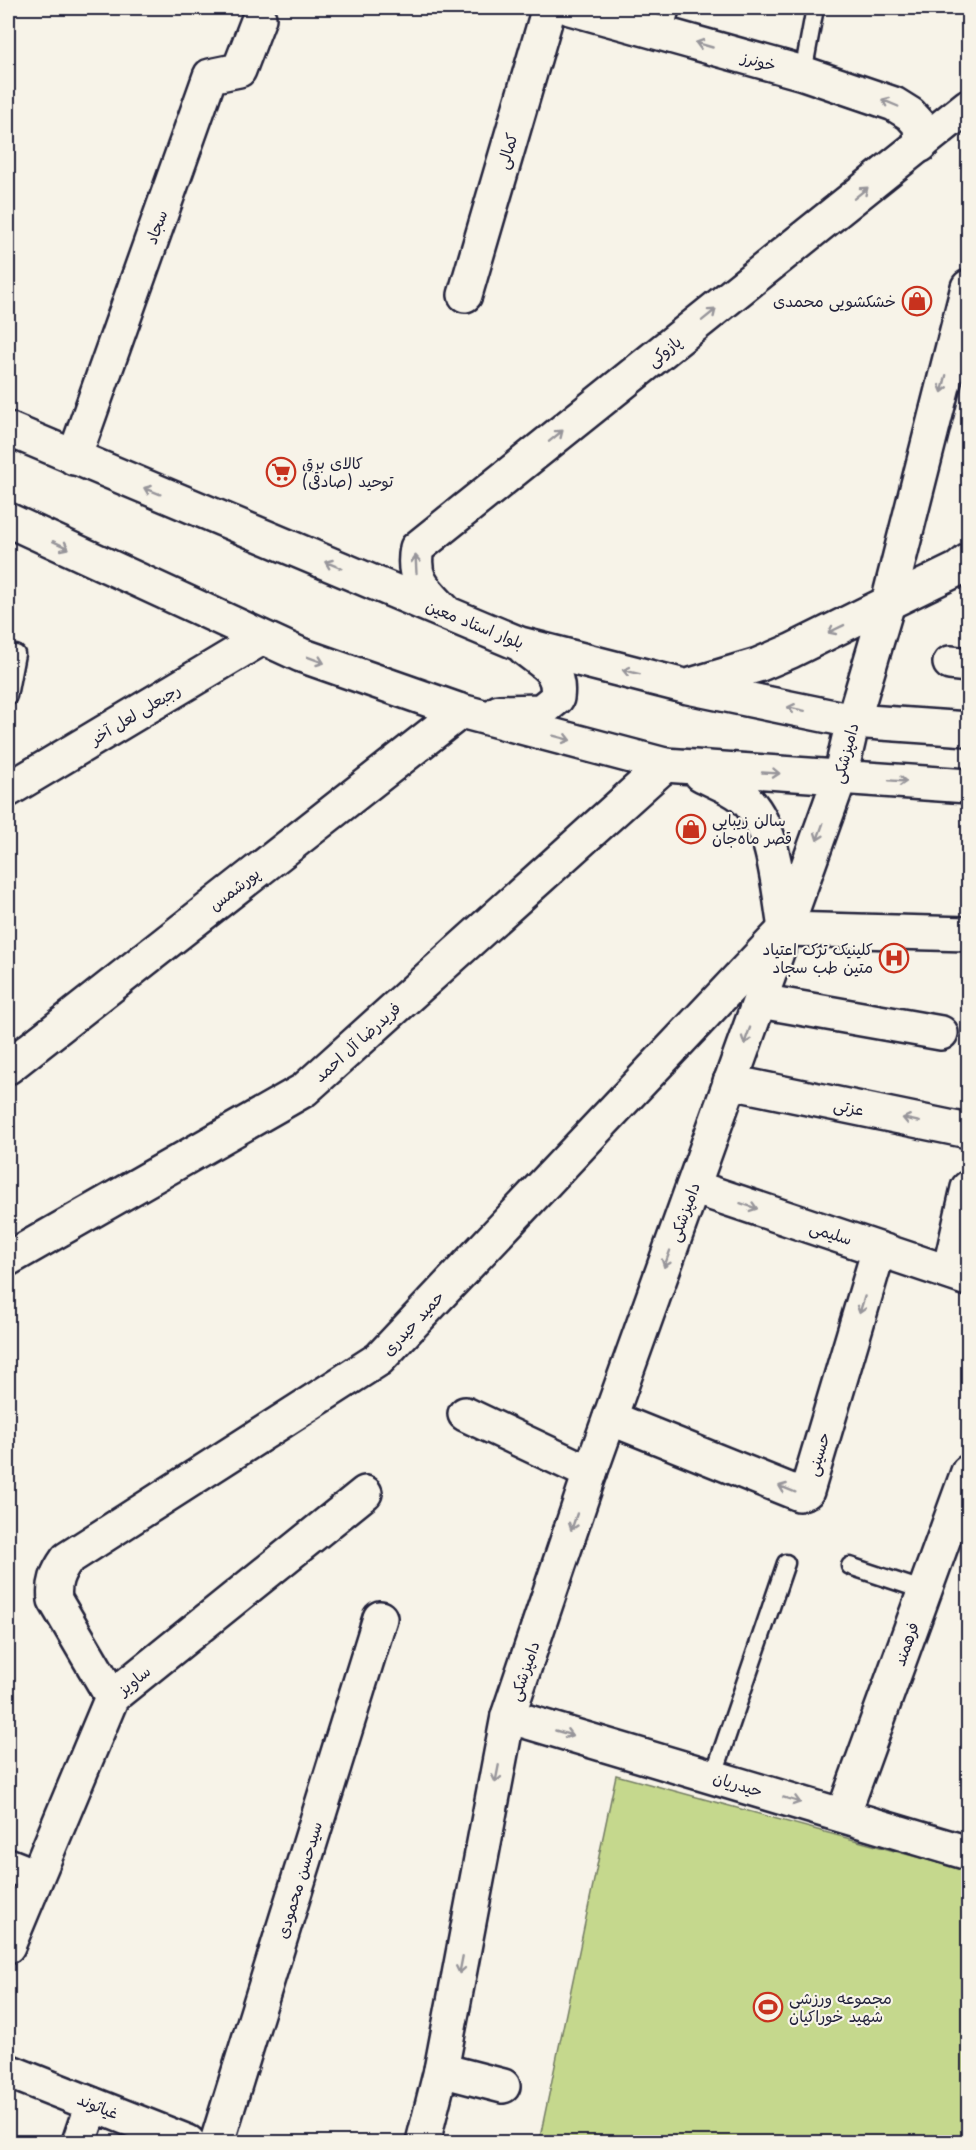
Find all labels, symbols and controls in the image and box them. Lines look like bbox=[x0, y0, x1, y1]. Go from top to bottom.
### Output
one-way arrow bbox=[694, 39, 713, 50]
street label: خونرز bbox=[737, 43, 779, 76]
one-way arrow bbox=[881, 97, 899, 108]
street label: کمالی bbox=[489, 130, 523, 172]
one-way arrow bbox=[853, 187, 869, 200]
street label: سجاد bbox=[138, 206, 172, 247]
shop icon: خشکشویی محمدی bbox=[901, 285, 933, 317]
place label: خشکشویی محمدی bbox=[773, 288, 896, 312]
one-way arrow bbox=[701, 308, 717, 321]
street label: پازوکی bbox=[641, 329, 686, 372]
one-way arrow bbox=[937, 374, 949, 393]
one-way arrow bbox=[548, 430, 564, 443]
place label: کالای برق توحید (صادقی) bbox=[302, 450, 394, 492]
supermarket icon: کالای برق توحید (صادقی) bbox=[265, 456, 297, 488]
one-way arrow bbox=[144, 485, 162, 496]
one-way arrow bbox=[51, 539, 69, 551]
one-way arrow bbox=[410, 554, 421, 574]
one-way arrow bbox=[324, 559, 342, 570]
street label: بلوار استاد معین bbox=[423, 592, 528, 654]
one-way arrow bbox=[827, 624, 845, 635]
one-way arrow bbox=[306, 656, 325, 667]
one-way arrow bbox=[622, 666, 641, 678]
street label: رجبعلی لعل آخر bbox=[83, 677, 184, 751]
one-way arrow bbox=[787, 703, 806, 714]
street label: دامپزشکی bbox=[824, 720, 864, 786]
one-way arrow bbox=[552, 733, 571, 744]
one-way arrow bbox=[761, 768, 780, 779]
one-way arrow bbox=[888, 776, 907, 787]
place label: سالن زیبایی قصر ماه‌جان bbox=[712, 807, 792, 849]
shop icon: سالن زیبایی قصر ماه‌جان bbox=[675, 813, 707, 845]
one-way arrow bbox=[813, 822, 824, 841]
street label: پورشمس bbox=[203, 861, 264, 916]
place label: کلینیک ترک اعتیاد متین طب سجاد bbox=[763, 936, 873, 978]
hospital icon: کلینیک ترک اعتیاد متین طب سجاد bbox=[878, 942, 910, 974]
street label: فریدرضا آل احمد bbox=[307, 996, 405, 1087]
one-way arrow bbox=[741, 1026, 752, 1044]
street label: عزتی bbox=[832, 1091, 867, 1121]
one-way arrow bbox=[902, 1114, 921, 1125]
street label: دامپزشکی bbox=[661, 1179, 705, 1245]
one-way arrow bbox=[739, 1201, 758, 1212]
street label: سلیمی bbox=[807, 1214, 856, 1250]
one-way arrow bbox=[661, 1249, 672, 1268]
street label: حمید حیدری bbox=[376, 1284, 449, 1360]
one-way arrow bbox=[856, 1295, 867, 1314]
street label: حسینی bbox=[799, 1429, 835, 1479]
one-way arrow bbox=[778, 1483, 797, 1494]
one-way arrow bbox=[568, 1512, 579, 1531]
street label: فرهمند bbox=[886, 1618, 924, 1669]
street label: دامپزشکی bbox=[502, 1638, 544, 1704]
street label: ساویز bbox=[110, 1658, 155, 1701]
one-way arrow bbox=[554, 1728, 573, 1739]
one-way arrow bbox=[491, 1764, 502, 1783]
street label: حیدریان bbox=[710, 1764, 766, 1802]
one-way arrow bbox=[782, 1795, 801, 1806]
street label: سیدحسن محمودی bbox=[269, 1818, 327, 1941]
one-way arrow bbox=[455, 1955, 466, 1975]
place label: مجموعه ورزشی شهید خوراکیان bbox=[789, 1985, 892, 2027]
sports icon: مجموعه ورزشی شهید خوراکیان bbox=[752, 1991, 784, 2023]
street label: غیاثوند bbox=[74, 2086, 123, 2124]

